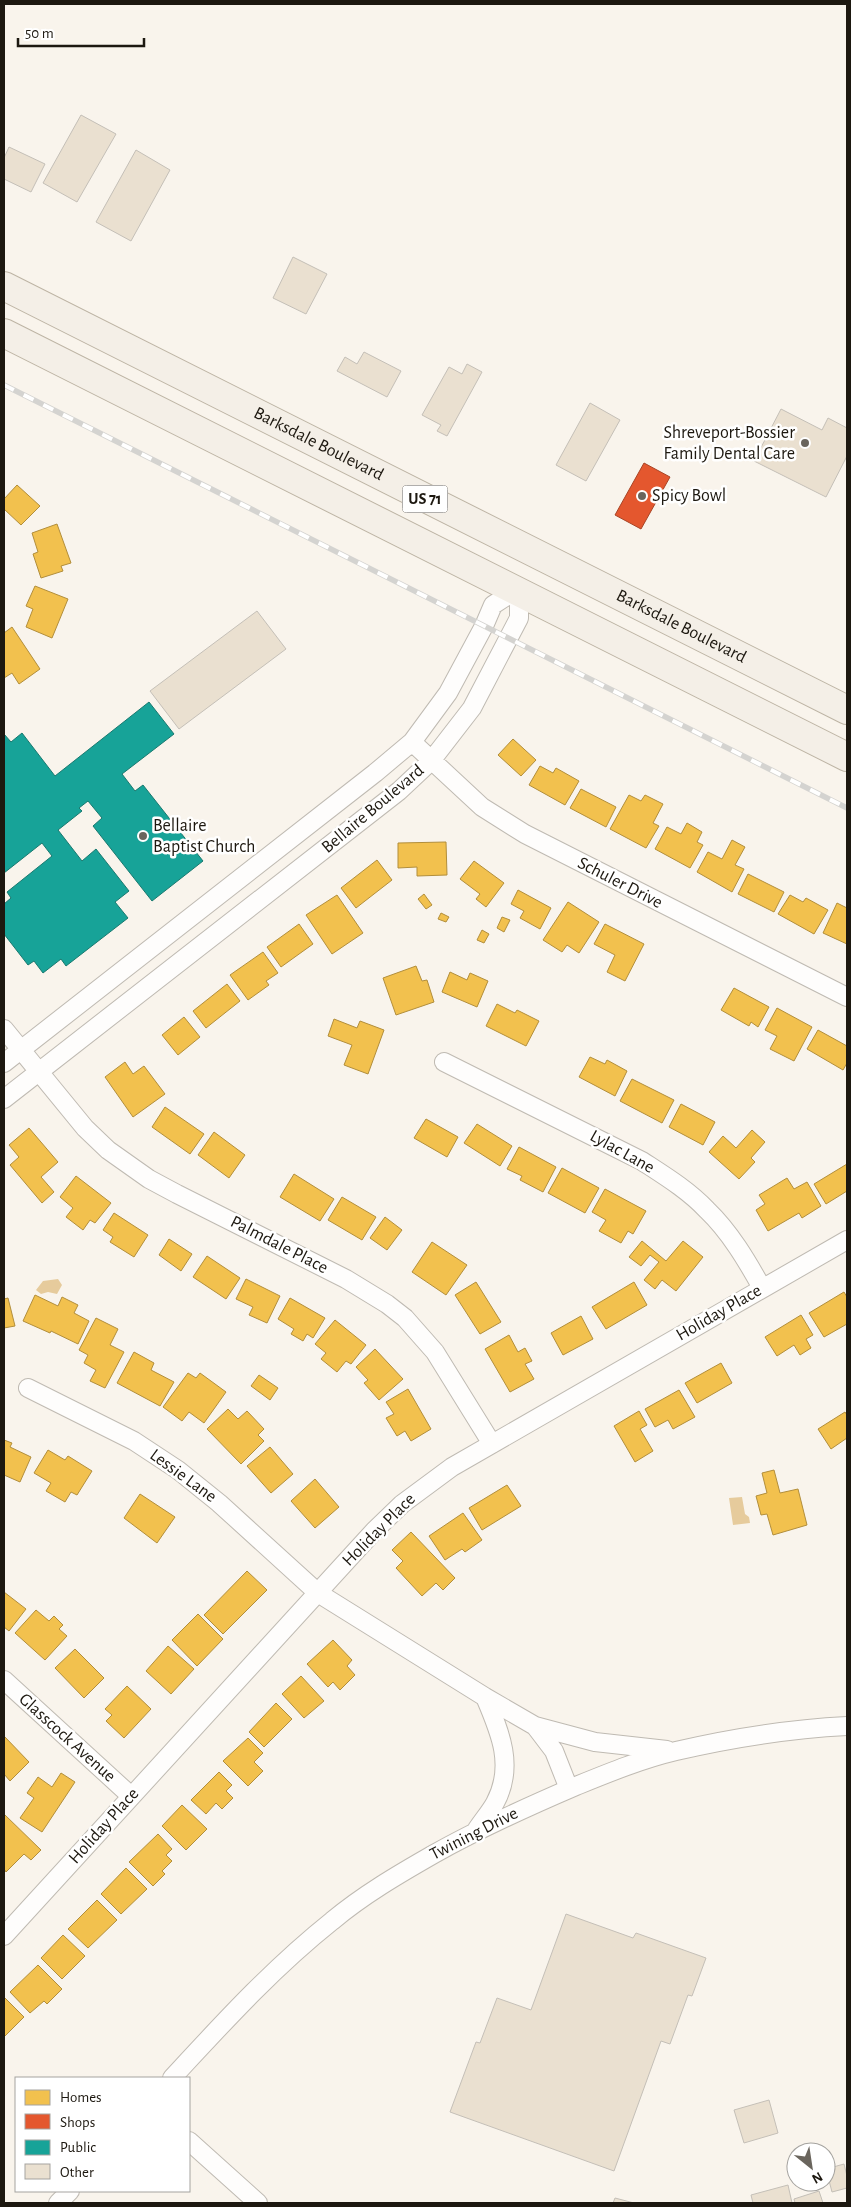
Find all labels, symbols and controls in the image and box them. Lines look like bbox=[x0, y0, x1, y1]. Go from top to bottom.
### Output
scale bar bbox=[18, 15, 144, 47]
text: 50 m bbox=[25, 26, 54, 41]
street label: Barksdale Boulevard bbox=[251, 404, 386, 484]
place label: Shreveport-Bossier Family Dental Care bbox=[663, 424, 795, 463]
marker: Shreveport-Bossier Family Dental Care bbox=[799, 437, 811, 449]
road number: US 71 bbox=[402, 486, 448, 512]
place label: Spicy Bowl bbox=[652, 487, 726, 505]
marker: Spicy Bowl bbox=[636, 490, 648, 502]
street label: Barksdale Boulevard bbox=[613, 586, 749, 667]
street label: Bellaire Boulevard bbox=[318, 761, 428, 857]
place label: Bellaire Baptist Church bbox=[153, 817, 255, 856]
marker: Bellaire Baptist Church bbox=[137, 830, 149, 842]
street label: Schuler Drive bbox=[575, 854, 665, 912]
street label: Lylac Lane bbox=[587, 1127, 657, 1177]
street label: Palmdale Place bbox=[227, 1213, 331, 1277]
street label: Holiday Place bbox=[673, 1281, 765, 1345]
street label: Lessie Lane bbox=[146, 1446, 220, 1506]
street label: Holiday Place bbox=[339, 1490, 419, 1570]
street label: Glasscock Avenue bbox=[15, 1690, 119, 1786]
street label: Holiday Place bbox=[66, 1785, 142, 1867]
street label: Twining Drive bbox=[427, 1804, 521, 1864]
legend bbox=[15, 2077, 190, 2192]
text: Homes bbox=[60, 2090, 102, 2105]
text: Shops bbox=[60, 2115, 95, 2130]
text: Public bbox=[60, 2140, 96, 2155]
north arrow bbox=[786, 2142, 836, 2192]
text: Other bbox=[60, 2165, 94, 2180]
text: N bbox=[809, 2169, 825, 2186]

